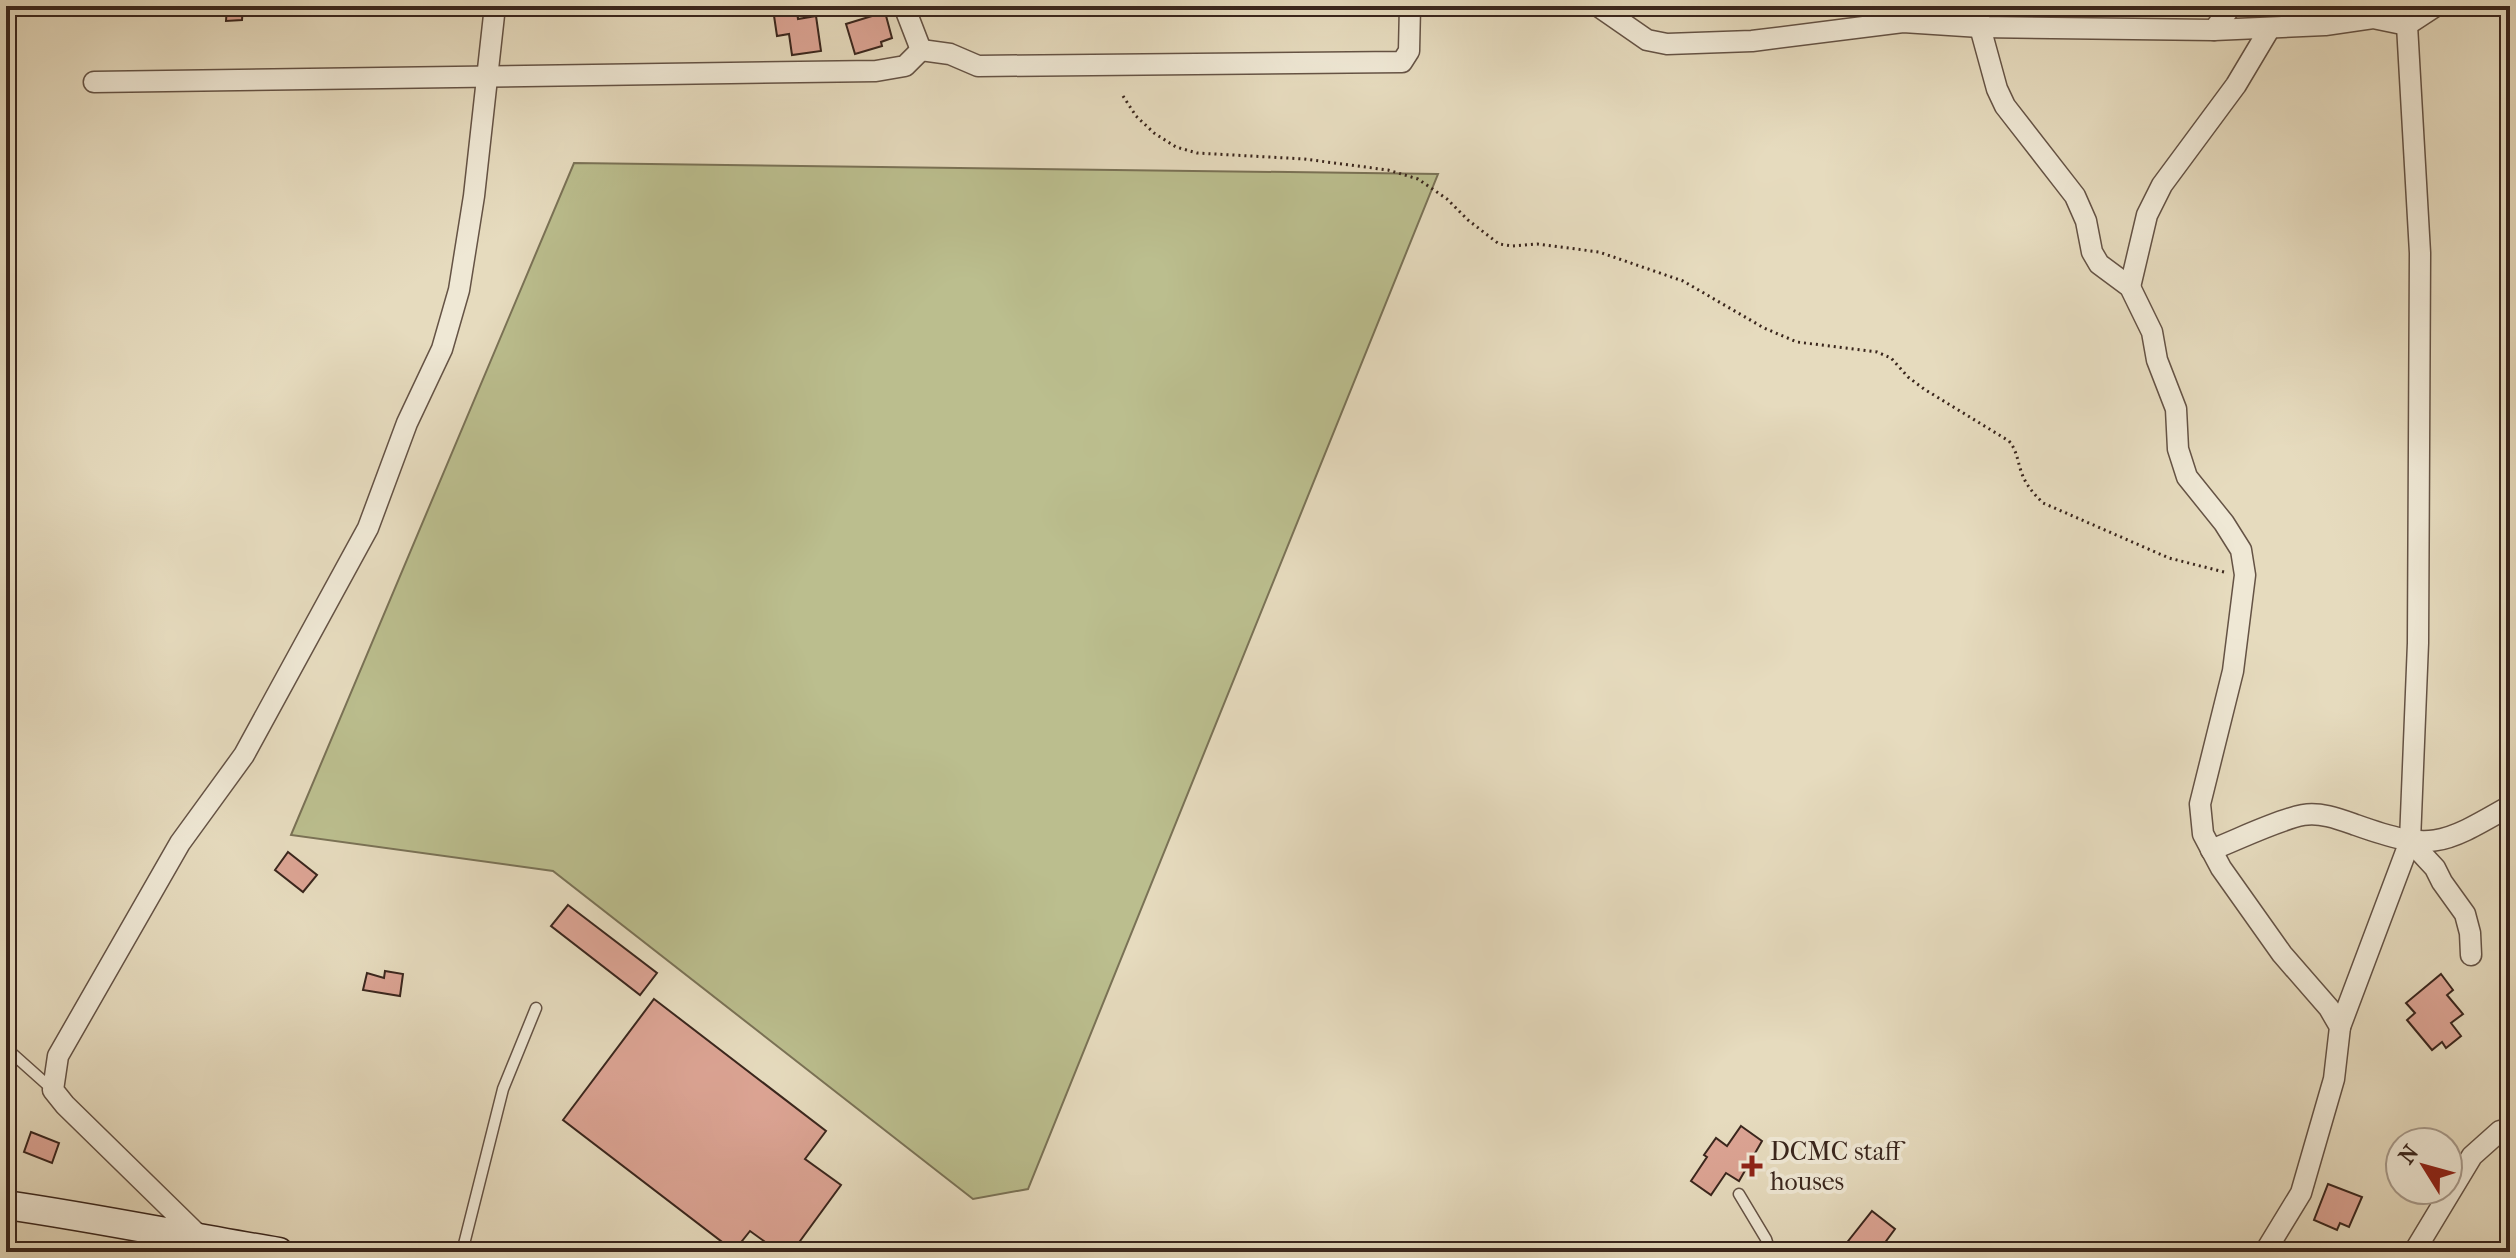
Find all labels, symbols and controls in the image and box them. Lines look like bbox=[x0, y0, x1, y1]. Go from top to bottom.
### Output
north arrow bbox=[2384, 1126, 2464, 1206]
place label: DCMC staff houses bbox=[1770, 1136, 1906, 1197]
text: N bbox=[2393, 1140, 2424, 1169]
marker: DCMC staff houses bbox=[1741, 1155, 1763, 1177]

